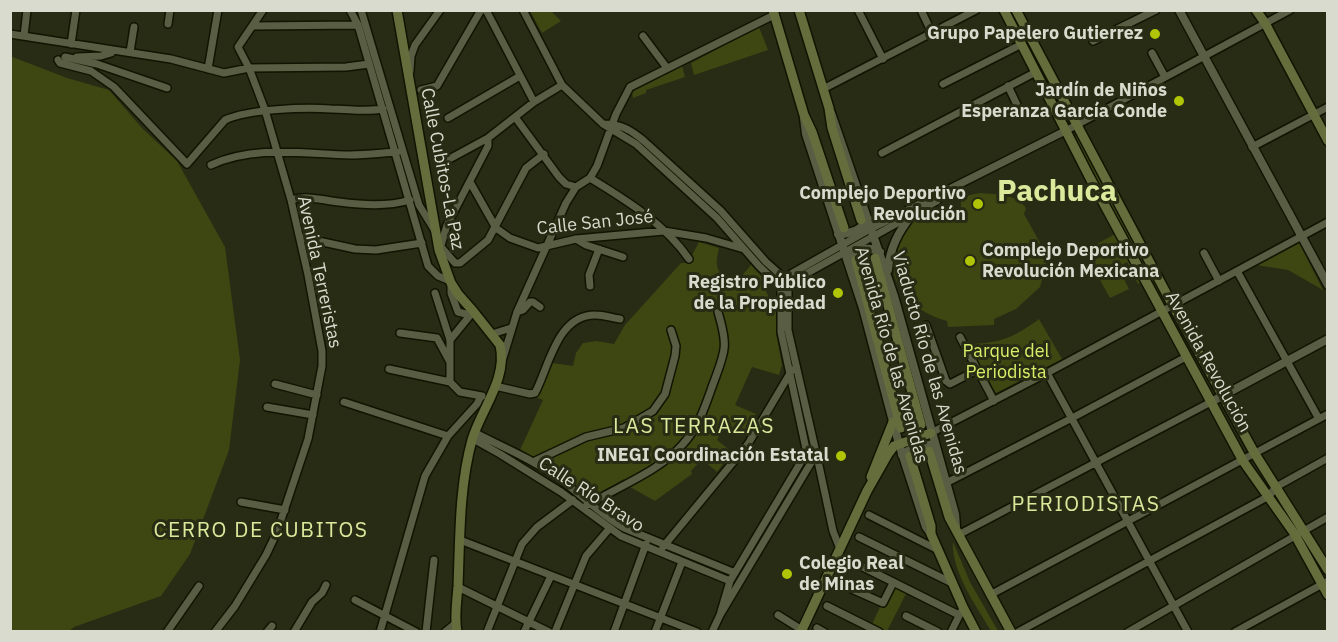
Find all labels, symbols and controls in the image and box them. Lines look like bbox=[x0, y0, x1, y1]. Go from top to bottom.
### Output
place label: Grupo Papelero Gutierrez bbox=[927, 23, 1143, 45]
marker: Grupo Papelero Gutierrez bbox=[1148, 27, 1162, 41]
place label: Jardín de Niños Esperanza García Conde bbox=[961, 80, 1167, 122]
street label: Calle Cubitos-La Paz bbox=[416, 86, 468, 252]
marker: Jardín de Niños Esperanza García Conde bbox=[1172, 94, 1186, 108]
district label: Pachuca bbox=[997, 174, 1117, 210]
place label: Complejo Deportivo Revolución bbox=[799, 183, 966, 226]
street label: Avenida Terreristas bbox=[292, 194, 346, 350]
marker: Complejo Deportivo Revolución bbox=[971, 197, 985, 211]
street label: Calle San José bbox=[536, 206, 654, 240]
place label: Complejo Deportivo Revolución Mexicana bbox=[982, 240, 1160, 282]
street label: Avenida Río de las Avenidas bbox=[850, 244, 932, 466]
street label: Viaducto Río de las Avenidas bbox=[887, 249, 971, 477]
marker: Complejo Deportivo Revolución Mexicana bbox=[963, 254, 977, 268]
place label: Registro Público de la Propiedad bbox=[688, 272, 826, 314]
marker: Registro Público de la Propiedad bbox=[831, 286, 845, 300]
street label: Avenida Revolución bbox=[1160, 288, 1256, 436]
park label: Parque del Periodista bbox=[963, 341, 1049, 384]
district label: LAS TERRAZAS bbox=[613, 414, 775, 440]
place label: INEGI Coordinación Estatal bbox=[597, 445, 829, 467]
marker: INEGI Coordinación Estatal bbox=[834, 449, 848, 463]
street label: Calle Río Bravo bbox=[534, 453, 648, 537]
district label: PERIODISTAS bbox=[1012, 492, 1160, 518]
district label: CERRO DE CUBITOS bbox=[154, 518, 368, 544]
place label: Colegio Real de Minas bbox=[799, 553, 904, 596]
marker: Colegio Real de Minas bbox=[780, 567, 794, 581]

